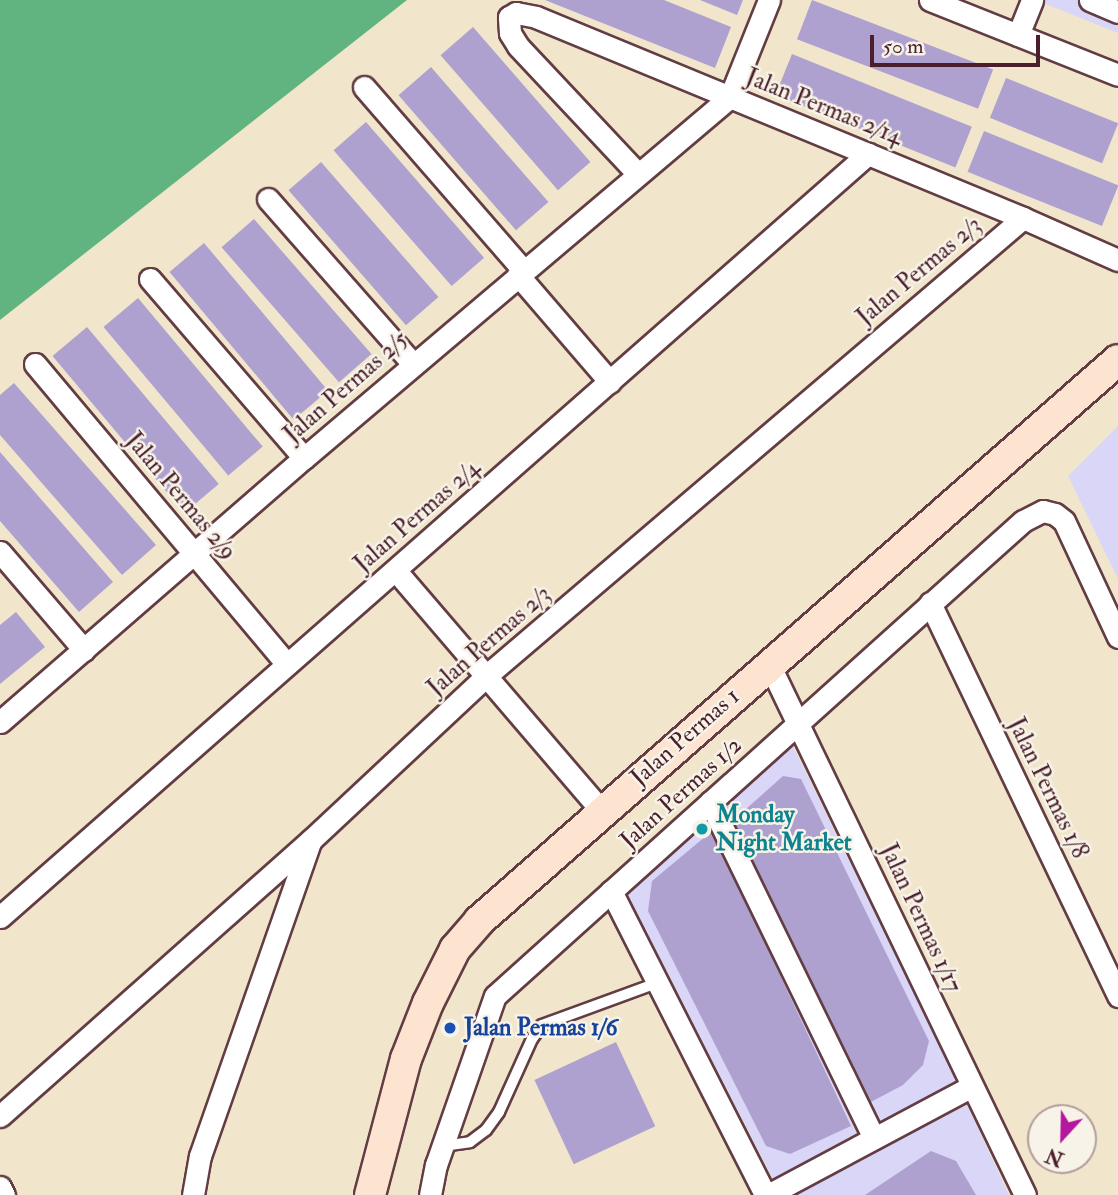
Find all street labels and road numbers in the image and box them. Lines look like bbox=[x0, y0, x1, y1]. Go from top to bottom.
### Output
street label: Jalan Permas 2/14 bbox=[741, 62, 907, 152]
street label: Jalan Permas 2/3 bbox=[851, 210, 987, 332]
street label: Jalan Permas 2/5 bbox=[278, 325, 414, 449]
street label: Jalan Permas 2/9 bbox=[119, 426, 243, 566]
street label: Jalan Permas 2/4 bbox=[348, 454, 486, 578]
street label: Jalan Permas 2/3 bbox=[421, 580, 557, 702]
street label: Jalan Permas 1 bbox=[625, 682, 745, 792]
street label: Jalan Permas 1/8 bbox=[1002, 713, 1094, 863]
street label: Jalan Permas 1/2 bbox=[614, 731, 748, 855]
street label: Jalan Permas 1/17 bbox=[874, 839, 968, 997]

